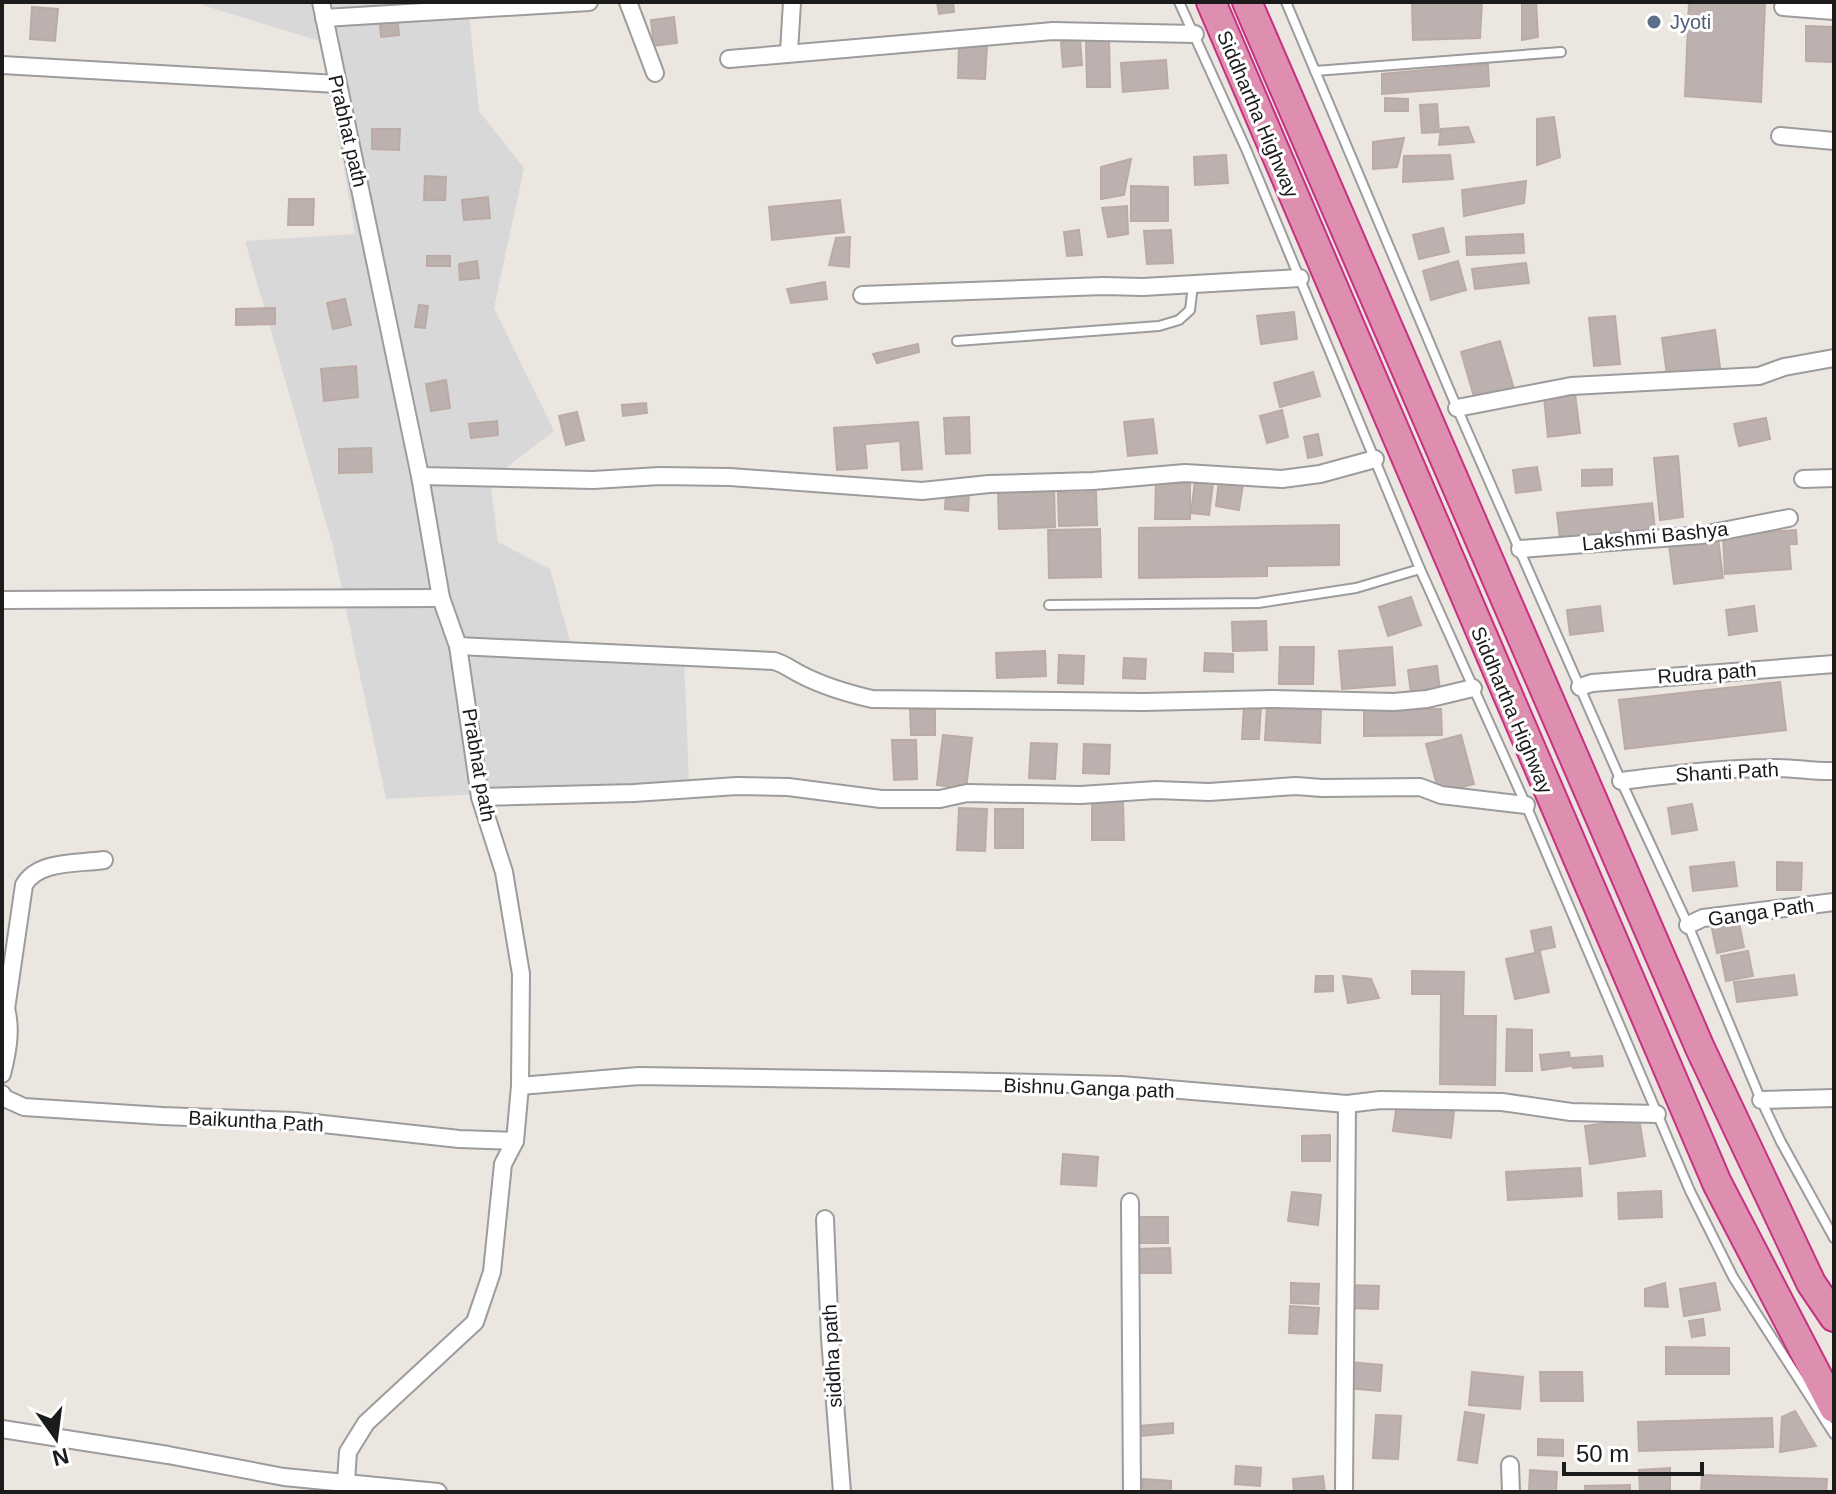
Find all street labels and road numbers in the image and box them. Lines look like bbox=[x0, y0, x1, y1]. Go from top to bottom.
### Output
street label: Siddhartha Highway bbox=[1213, 27, 1303, 201]
street label: Prabhat path bbox=[324, 73, 372, 189]
street label: Lakshmi Bashya bbox=[1581, 517, 1730, 555]
street label: Siddhartha Highway bbox=[1467, 623, 1557, 797]
street label: Rudra path bbox=[1657, 659, 1757, 687]
street label: Prabhat path bbox=[458, 707, 500, 823]
street label: Shanti Path bbox=[1675, 758, 1779, 786]
street label: Ganga Path bbox=[1707, 894, 1815, 930]
street label: Bishnu Ganga path bbox=[1003, 1074, 1175, 1102]
street label: Baikuntha Path bbox=[188, 1106, 324, 1136]
street label: siddha path bbox=[818, 1304, 846, 1408]

